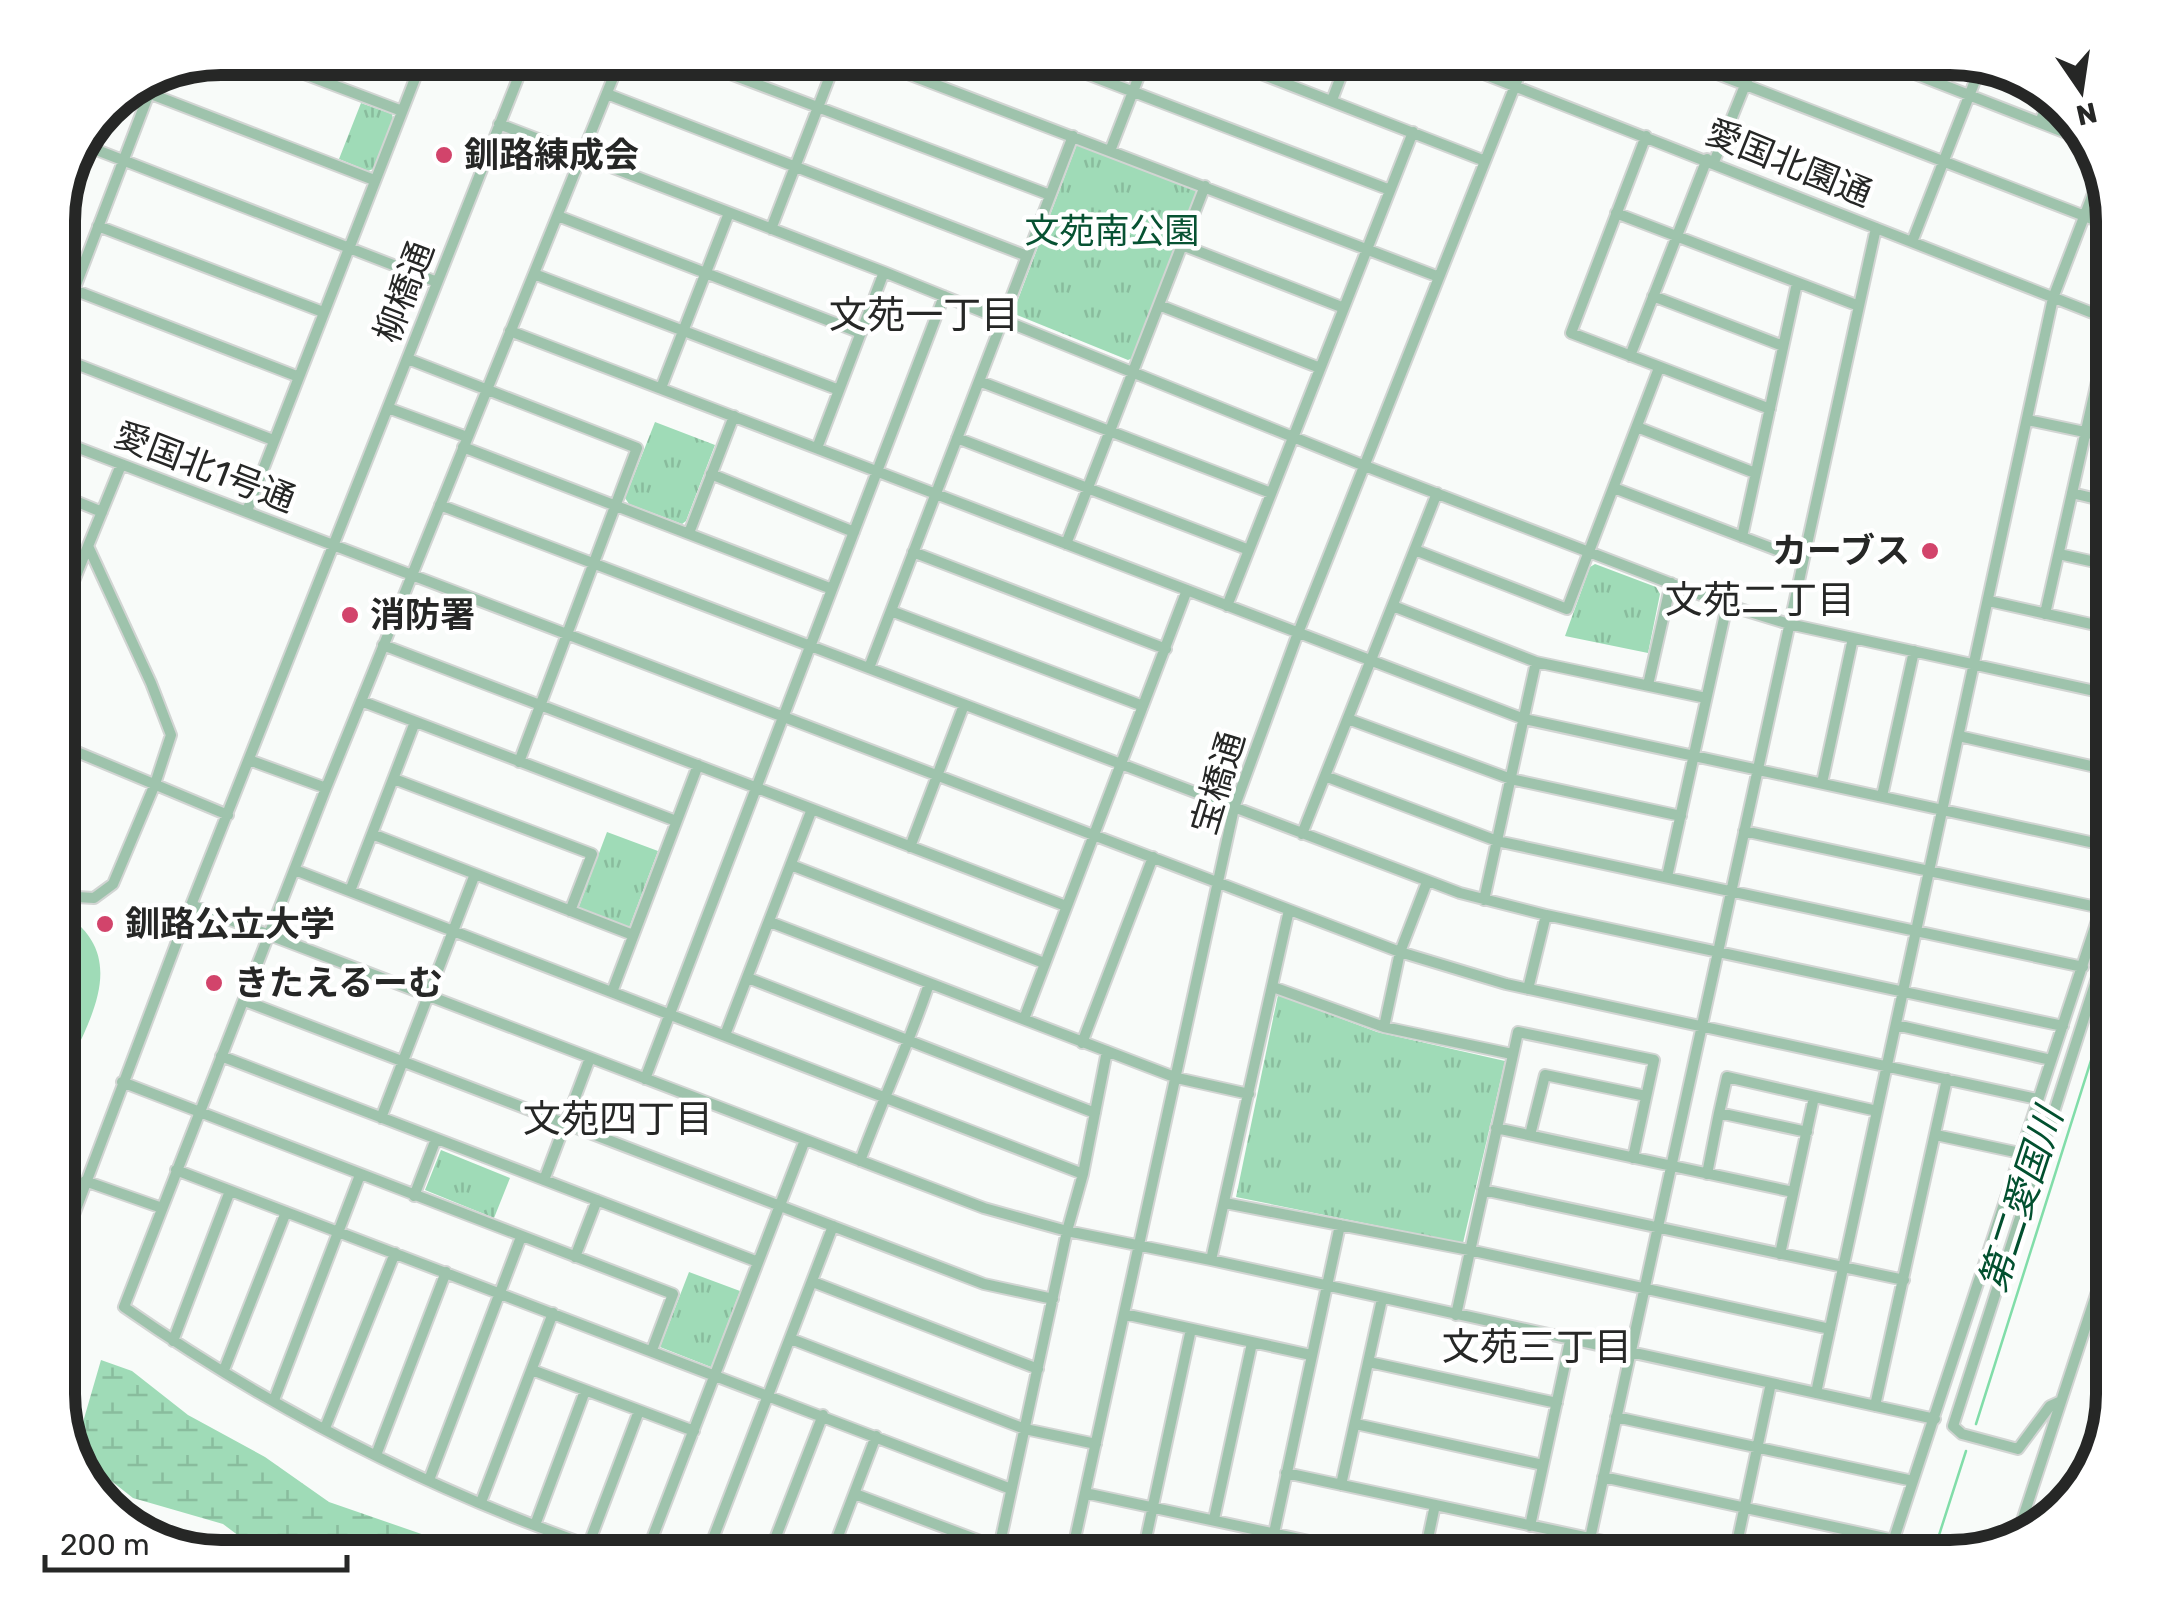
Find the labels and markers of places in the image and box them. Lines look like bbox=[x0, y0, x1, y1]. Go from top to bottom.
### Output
place label: 釧路練成会 bbox=[464, 134, 639, 176]
marker: 釧路練成会 bbox=[433, 144, 455, 166]
place label: カーブス bbox=[1772, 530, 1910, 572]
marker: カーブス bbox=[1919, 540, 1941, 562]
place label: 消防署 bbox=[370, 594, 475, 636]
marker: 消防署 bbox=[339, 604, 361, 626]
place label: 釧路公立大学 bbox=[125, 903, 335, 945]
marker: 釧路公立大学 bbox=[94, 913, 116, 935]
place label: きたえるーむ bbox=[234, 962, 443, 1004]
marker: きたえるーむ bbox=[203, 972, 225, 994]

